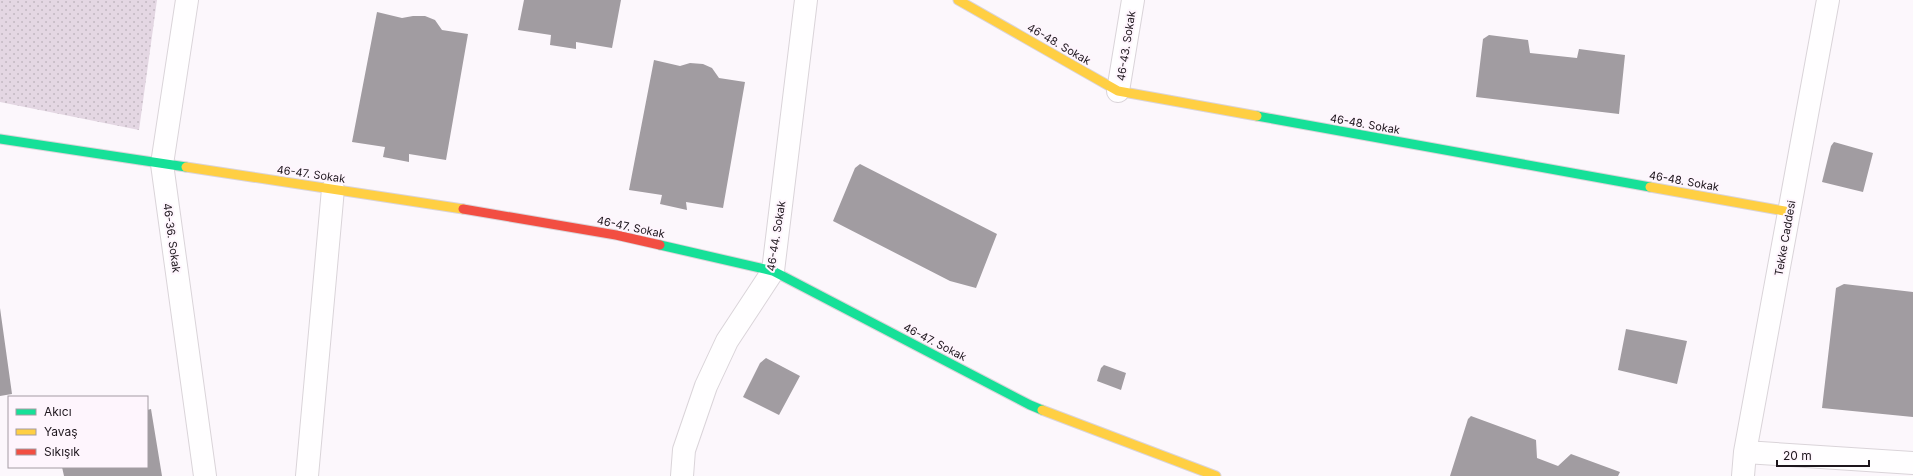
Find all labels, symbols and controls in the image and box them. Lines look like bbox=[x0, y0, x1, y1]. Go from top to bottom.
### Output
street label: 46-43. Sokak bbox=[1114, 10, 1138, 82]
street label: 46-48. Sokak bbox=[1025, 20, 1093, 68]
street label: 46-48. Sokak bbox=[1329, 111, 1401, 137]
street label: 46-47. Sokak bbox=[276, 162, 346, 186]
street label: 46-48. Sokak bbox=[1648, 168, 1720, 194]
street label: Tekke Caddesi bbox=[1771, 199, 1799, 277]
street label: 46-44. Sokak bbox=[764, 200, 788, 272]
street label: 46-36. Sokak bbox=[160, 202, 184, 274]
street label: 46-47. Sokak bbox=[596, 213, 666, 241]
street label: 46-47. Sokak bbox=[901, 320, 969, 364]
legend bbox=[8, 396, 148, 468]
text: Akıcı bbox=[44, 404, 72, 419]
text: Yavaş bbox=[44, 424, 78, 439]
scale bar bbox=[1777, 442, 1869, 468]
text: Sıkışık bbox=[44, 444, 80, 459]
text: 20 m bbox=[1783, 448, 1812, 463]

